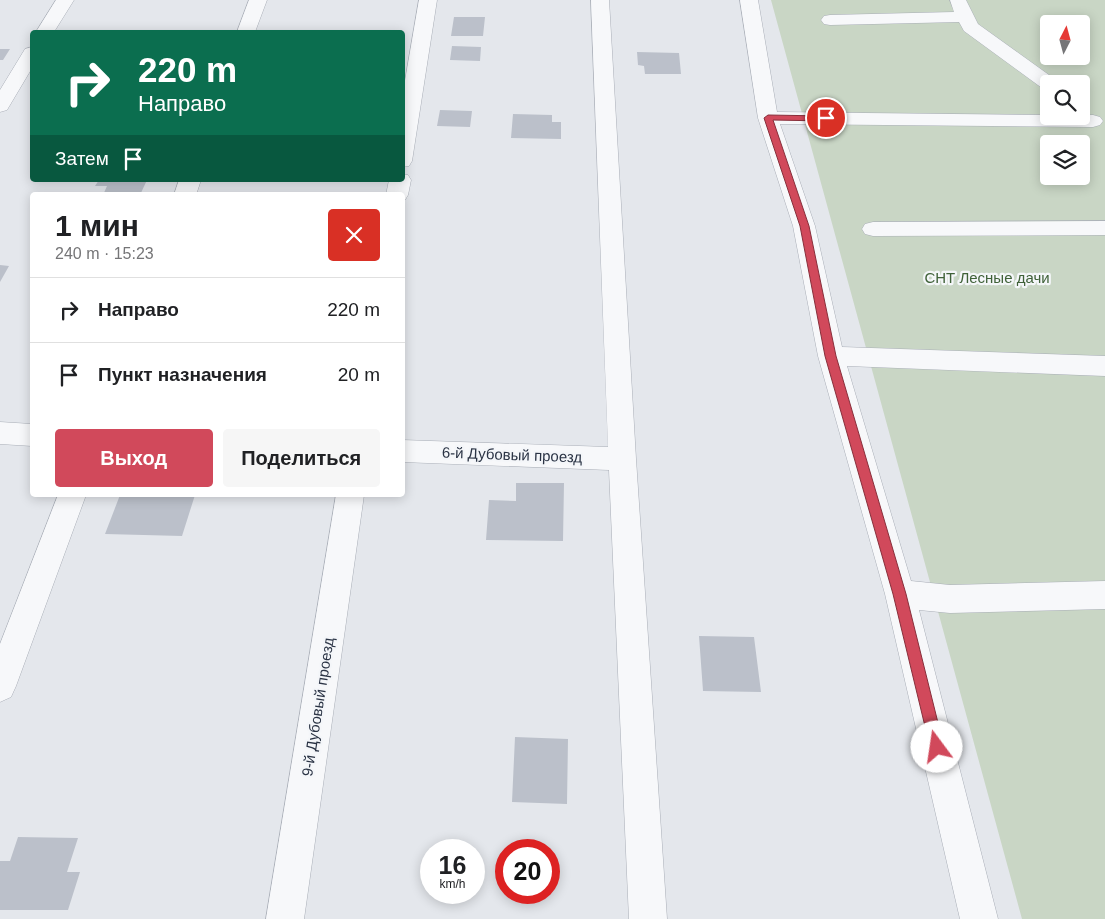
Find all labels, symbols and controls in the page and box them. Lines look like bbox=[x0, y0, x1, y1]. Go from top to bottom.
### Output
north arrow bbox=[1040, 15, 1090, 65]
map controls bbox=[1040, 15, 1090, 185]
icon: right bbox=[55, 50, 120, 115]
text: 220 m bbox=[138, 50, 237, 89]
button: search bbox=[1040, 75, 1090, 125]
text: Направо bbox=[138, 91, 226, 116]
pin bbox=[805, 97, 847, 139]
icon: arrive bbox=[812, 104, 840, 132]
button: layers bbox=[1040, 135, 1090, 185]
icon: arrive bbox=[119, 145, 147, 173]
text: Затем bbox=[55, 148, 109, 169]
text: 1 мин bbox=[55, 209, 139, 242]
button: close bbox=[328, 209, 380, 261]
text: 240 m · 15:23 bbox=[55, 245, 154, 262]
park label: СНТ Лесные дачи bbox=[924, 269, 1050, 286]
icon: right bbox=[55, 296, 83, 324]
text: Направо bbox=[98, 299, 179, 320]
text: 220 m bbox=[327, 299, 380, 320]
icon: arrive bbox=[55, 361, 83, 389]
text: Пункт назначения bbox=[98, 364, 267, 385]
text: 20 m bbox=[338, 364, 380, 385]
button: Выход bbox=[55, 429, 213, 487]
button: Поделиться bbox=[223, 429, 380, 487]
street label: 6-й Дубовый проезд bbox=[442, 444, 583, 465]
street label: 9-й Дубовый проезд bbox=[298, 636, 337, 778]
position arrow bbox=[910, 720, 962, 772]
speed limit sign: 20 bbox=[495, 839, 560, 904]
text: 16 bbox=[439, 851, 466, 879]
text: km/h bbox=[439, 877, 466, 891]

